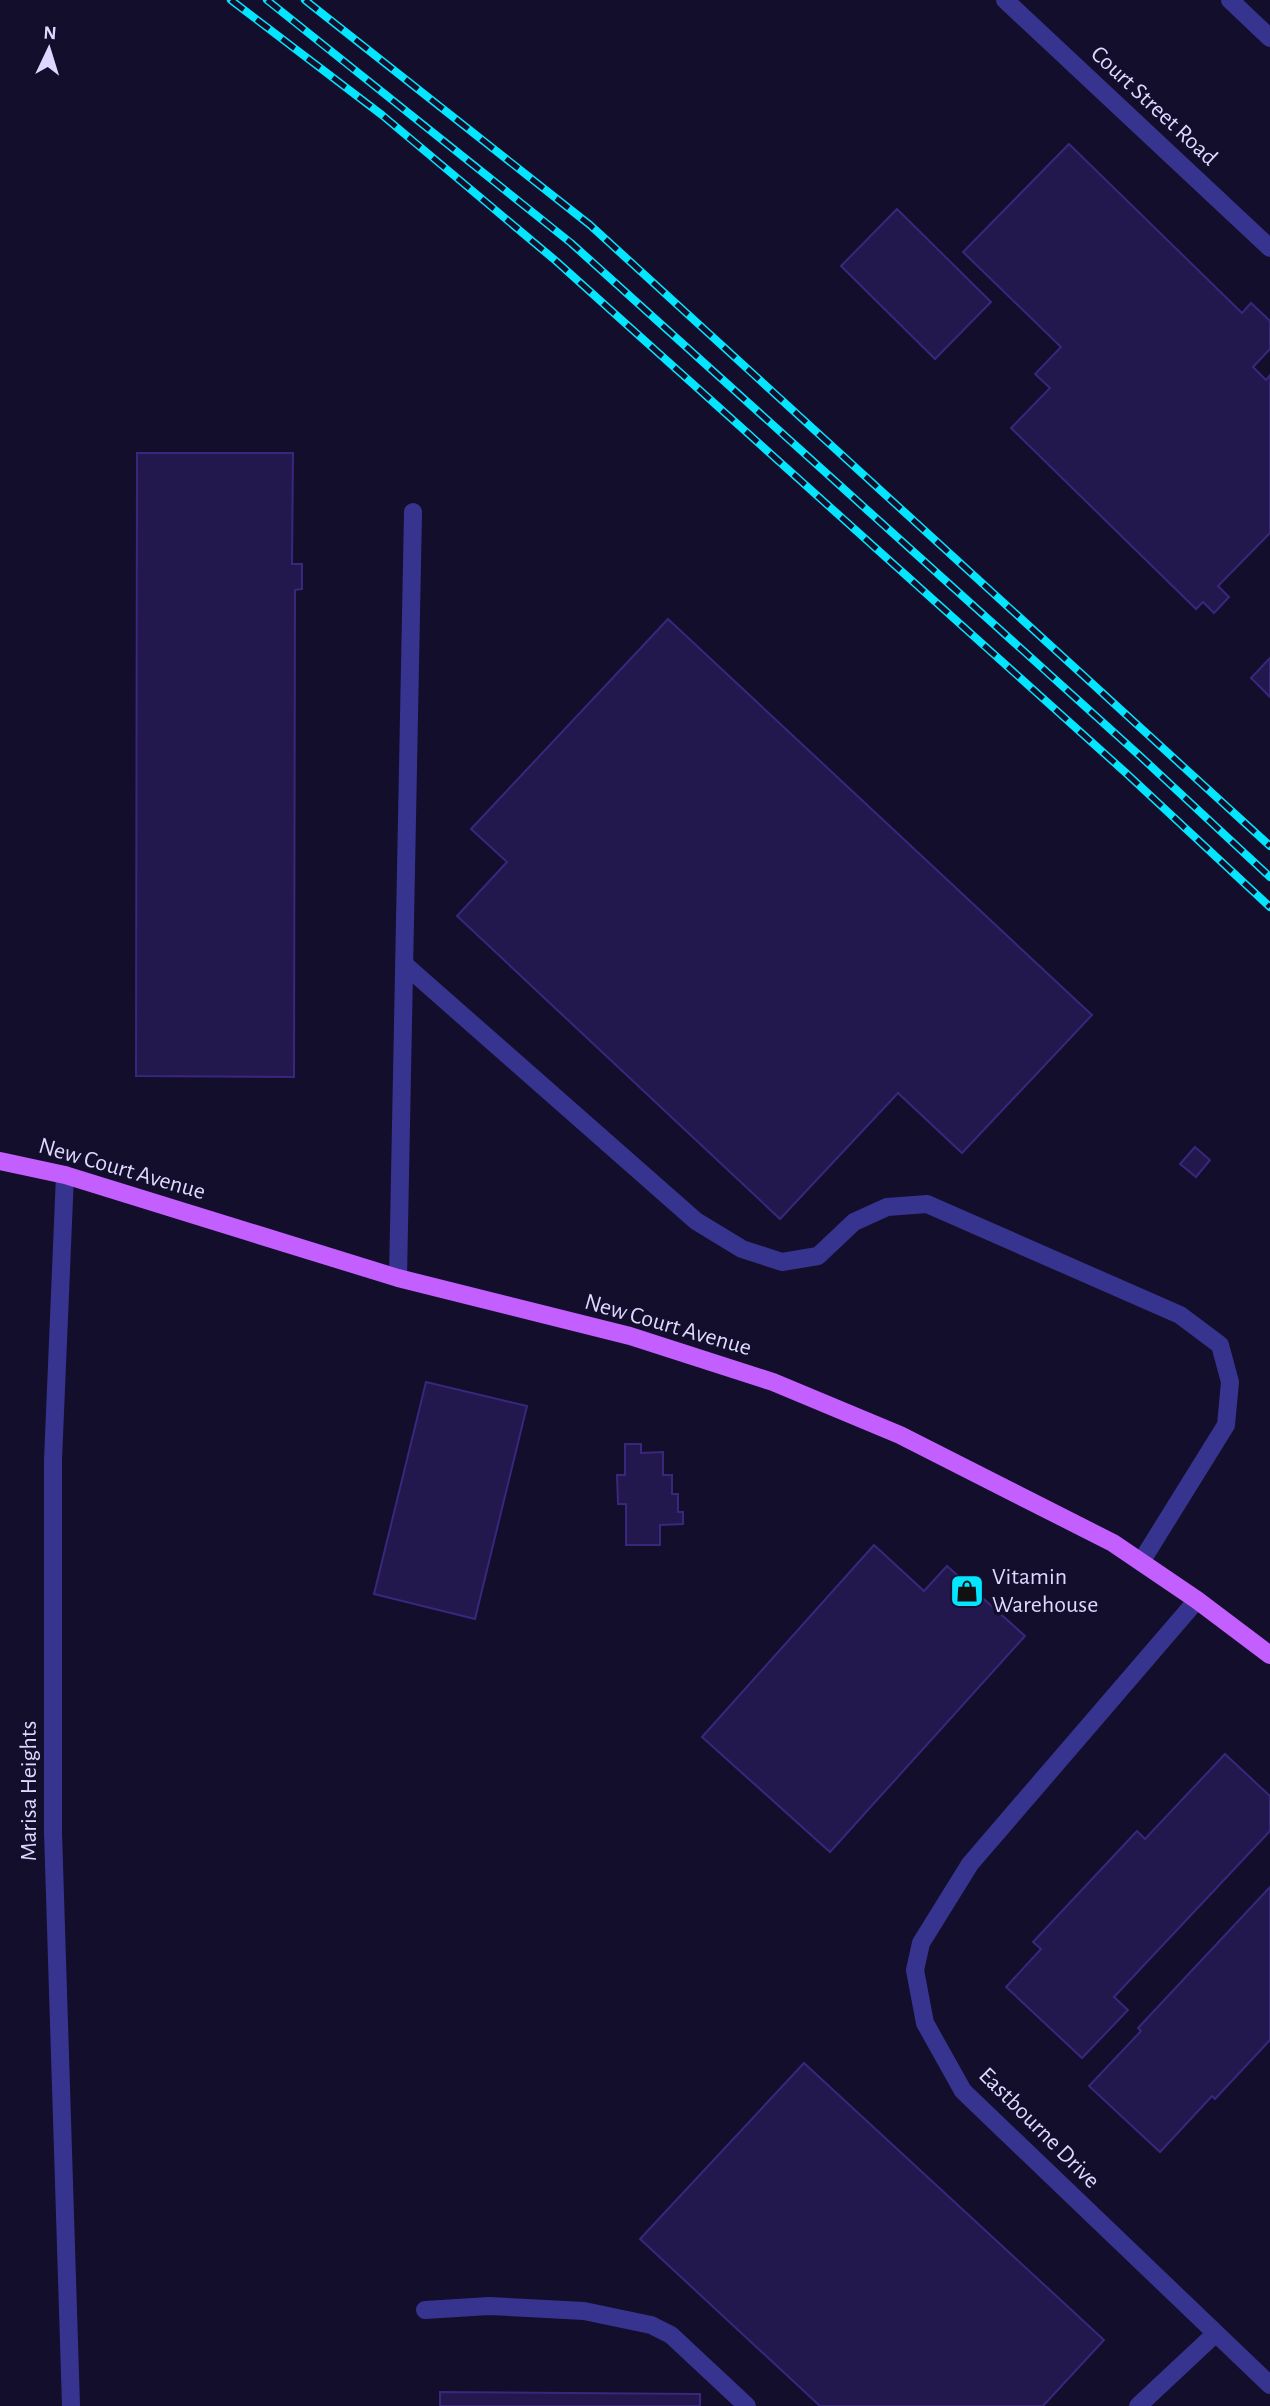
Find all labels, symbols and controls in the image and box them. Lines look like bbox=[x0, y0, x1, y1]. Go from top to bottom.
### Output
north arrow bbox=[14, 14, 84, 84]
text: N bbox=[43, 24, 57, 43]
street label: Court Street Road bbox=[1086, 42, 1222, 170]
street label: New Court Avenue bbox=[36, 1134, 208, 1204]
street label: New Court Avenue bbox=[582, 1290, 754, 1360]
place label: Vitamin Warehouse bbox=[992, 1565, 1098, 1617]
shop icon: Vitamin Warehouse bbox=[948, 1572, 986, 1610]
street label: Marisa Heights bbox=[17, 1721, 41, 1861]
street label: Eastbourne Drive bbox=[974, 2063, 1104, 2193]

